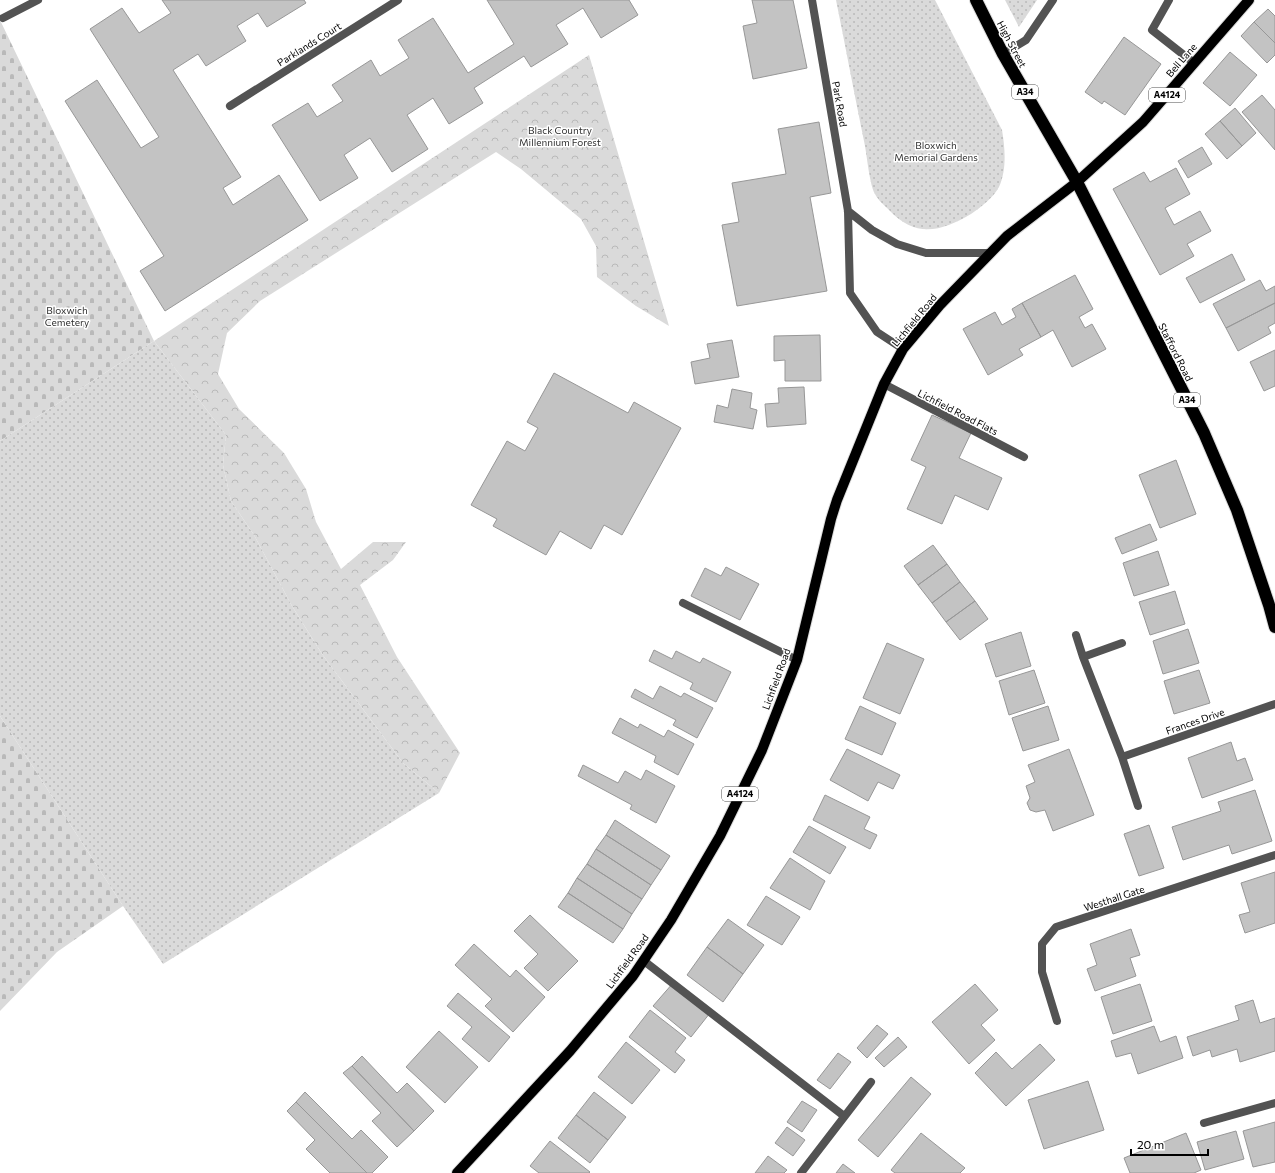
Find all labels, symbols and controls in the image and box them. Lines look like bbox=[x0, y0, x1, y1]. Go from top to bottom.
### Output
street label: High Street bbox=[995, 18, 1029, 70]
street label: Parklands Court bbox=[275, 20, 343, 68]
street label: Bell Lane bbox=[1163, 41, 1199, 79]
street label: Park Road bbox=[830, 80, 850, 128]
road number: A34 bbox=[1012, 85, 1038, 99]
road number: A4124 bbox=[1149, 88, 1185, 102]
park label: Black Country Millennium Forest bbox=[519, 124, 601, 148]
park label: Bloxwich Memorial Gardens bbox=[894, 139, 978, 163]
street label: Lichfield Road bbox=[889, 291, 939, 349]
park label: Bloxwich Cemetery bbox=[45, 304, 89, 328]
street label: Stafford Road bbox=[1156, 321, 1196, 383]
street label: Lichfield Road Flats bbox=[916, 387, 1001, 438]
road number: A34 bbox=[1174, 393, 1200, 407]
street label: Lichfield Road bbox=[759, 647, 793, 711]
street label: Frances Drive bbox=[1164, 705, 1226, 737]
road number: A4124 bbox=[722, 787, 758, 801]
street label: Westhall Gate bbox=[1082, 883, 1146, 913]
street label: Lichfield Road bbox=[603, 931, 651, 991]
scale bar bbox=[1131, 1131, 1208, 1157]
text: 20 m bbox=[1137, 1137, 1164, 1151]

